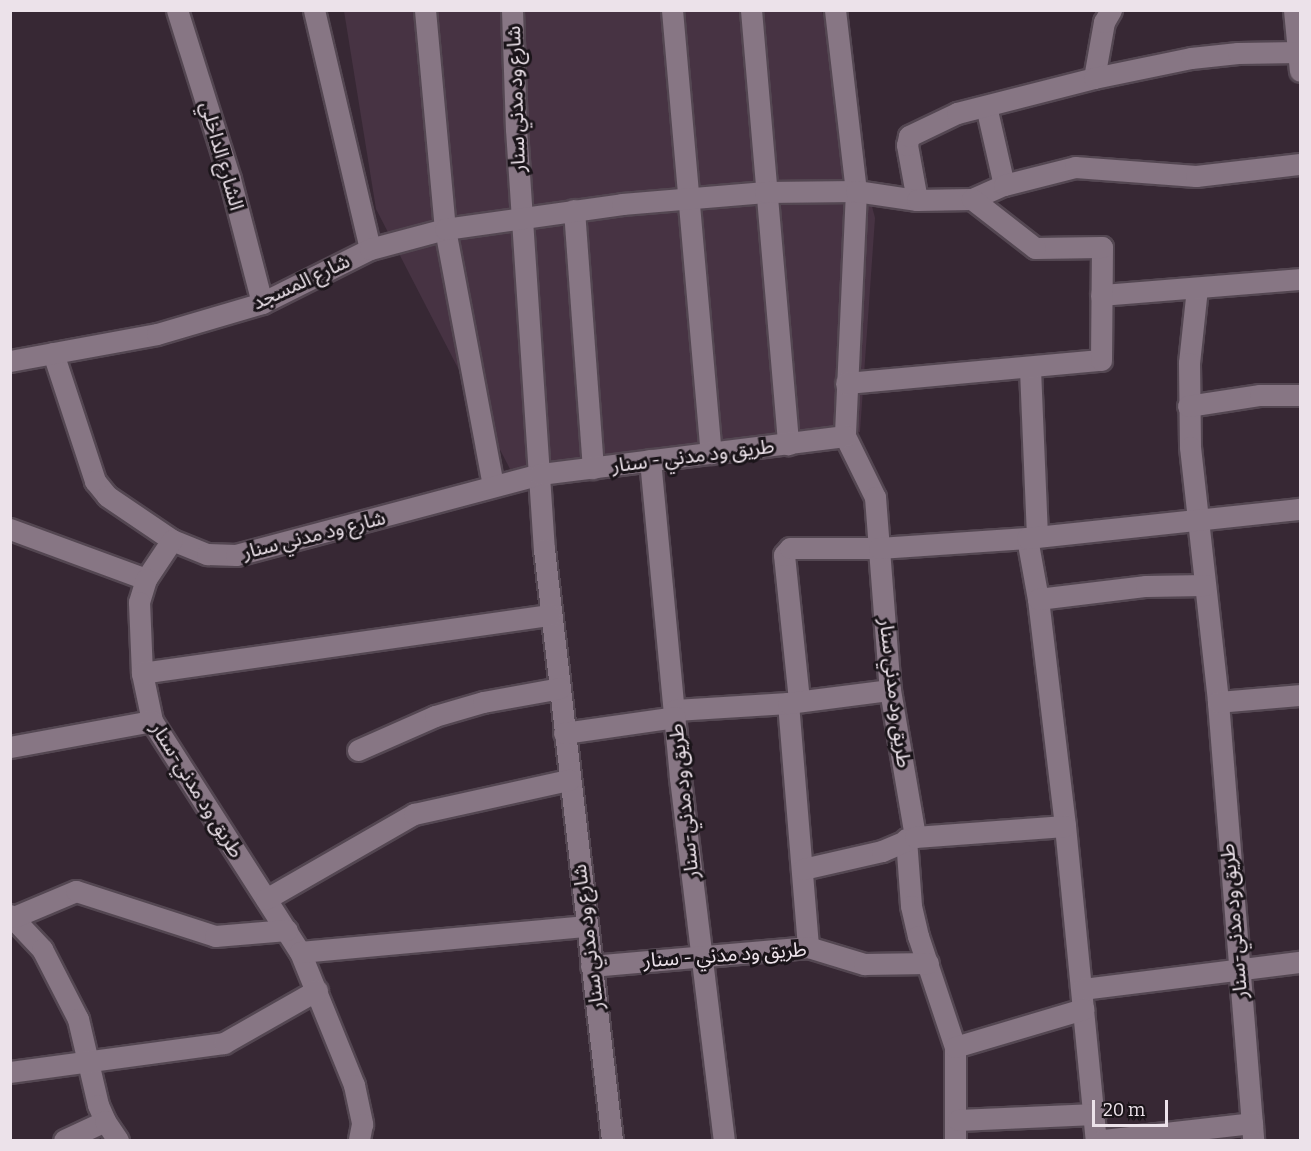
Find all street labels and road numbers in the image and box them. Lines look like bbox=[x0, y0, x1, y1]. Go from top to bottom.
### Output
street label: شارع ود مدني سنار bbox=[501, 25, 531, 173]
street label: الشارع الداخلي bbox=[195, 99, 249, 213]
street label: شارع المسجد bbox=[248, 249, 354, 315]
street label: طريق ود مدني - سنار bbox=[610, 434, 776, 478]
street label: شارع ود مدني سنار bbox=[240, 506, 388, 564]
street label: طريق ود مدني سنار bbox=[874, 617, 916, 769]
street label: طريق ود مدني-سنار bbox=[146, 718, 248, 862]
street label: طريق ود مدني-سنار bbox=[664, 722, 704, 880]
street label: طريق ود مدني-سنار bbox=[1215, 842, 1253, 1000]
street label: شارع ود مدني سنار bbox=[567, 863, 609, 1011]
street label: طريق ود مدني - سنار bbox=[643, 937, 807, 973]

